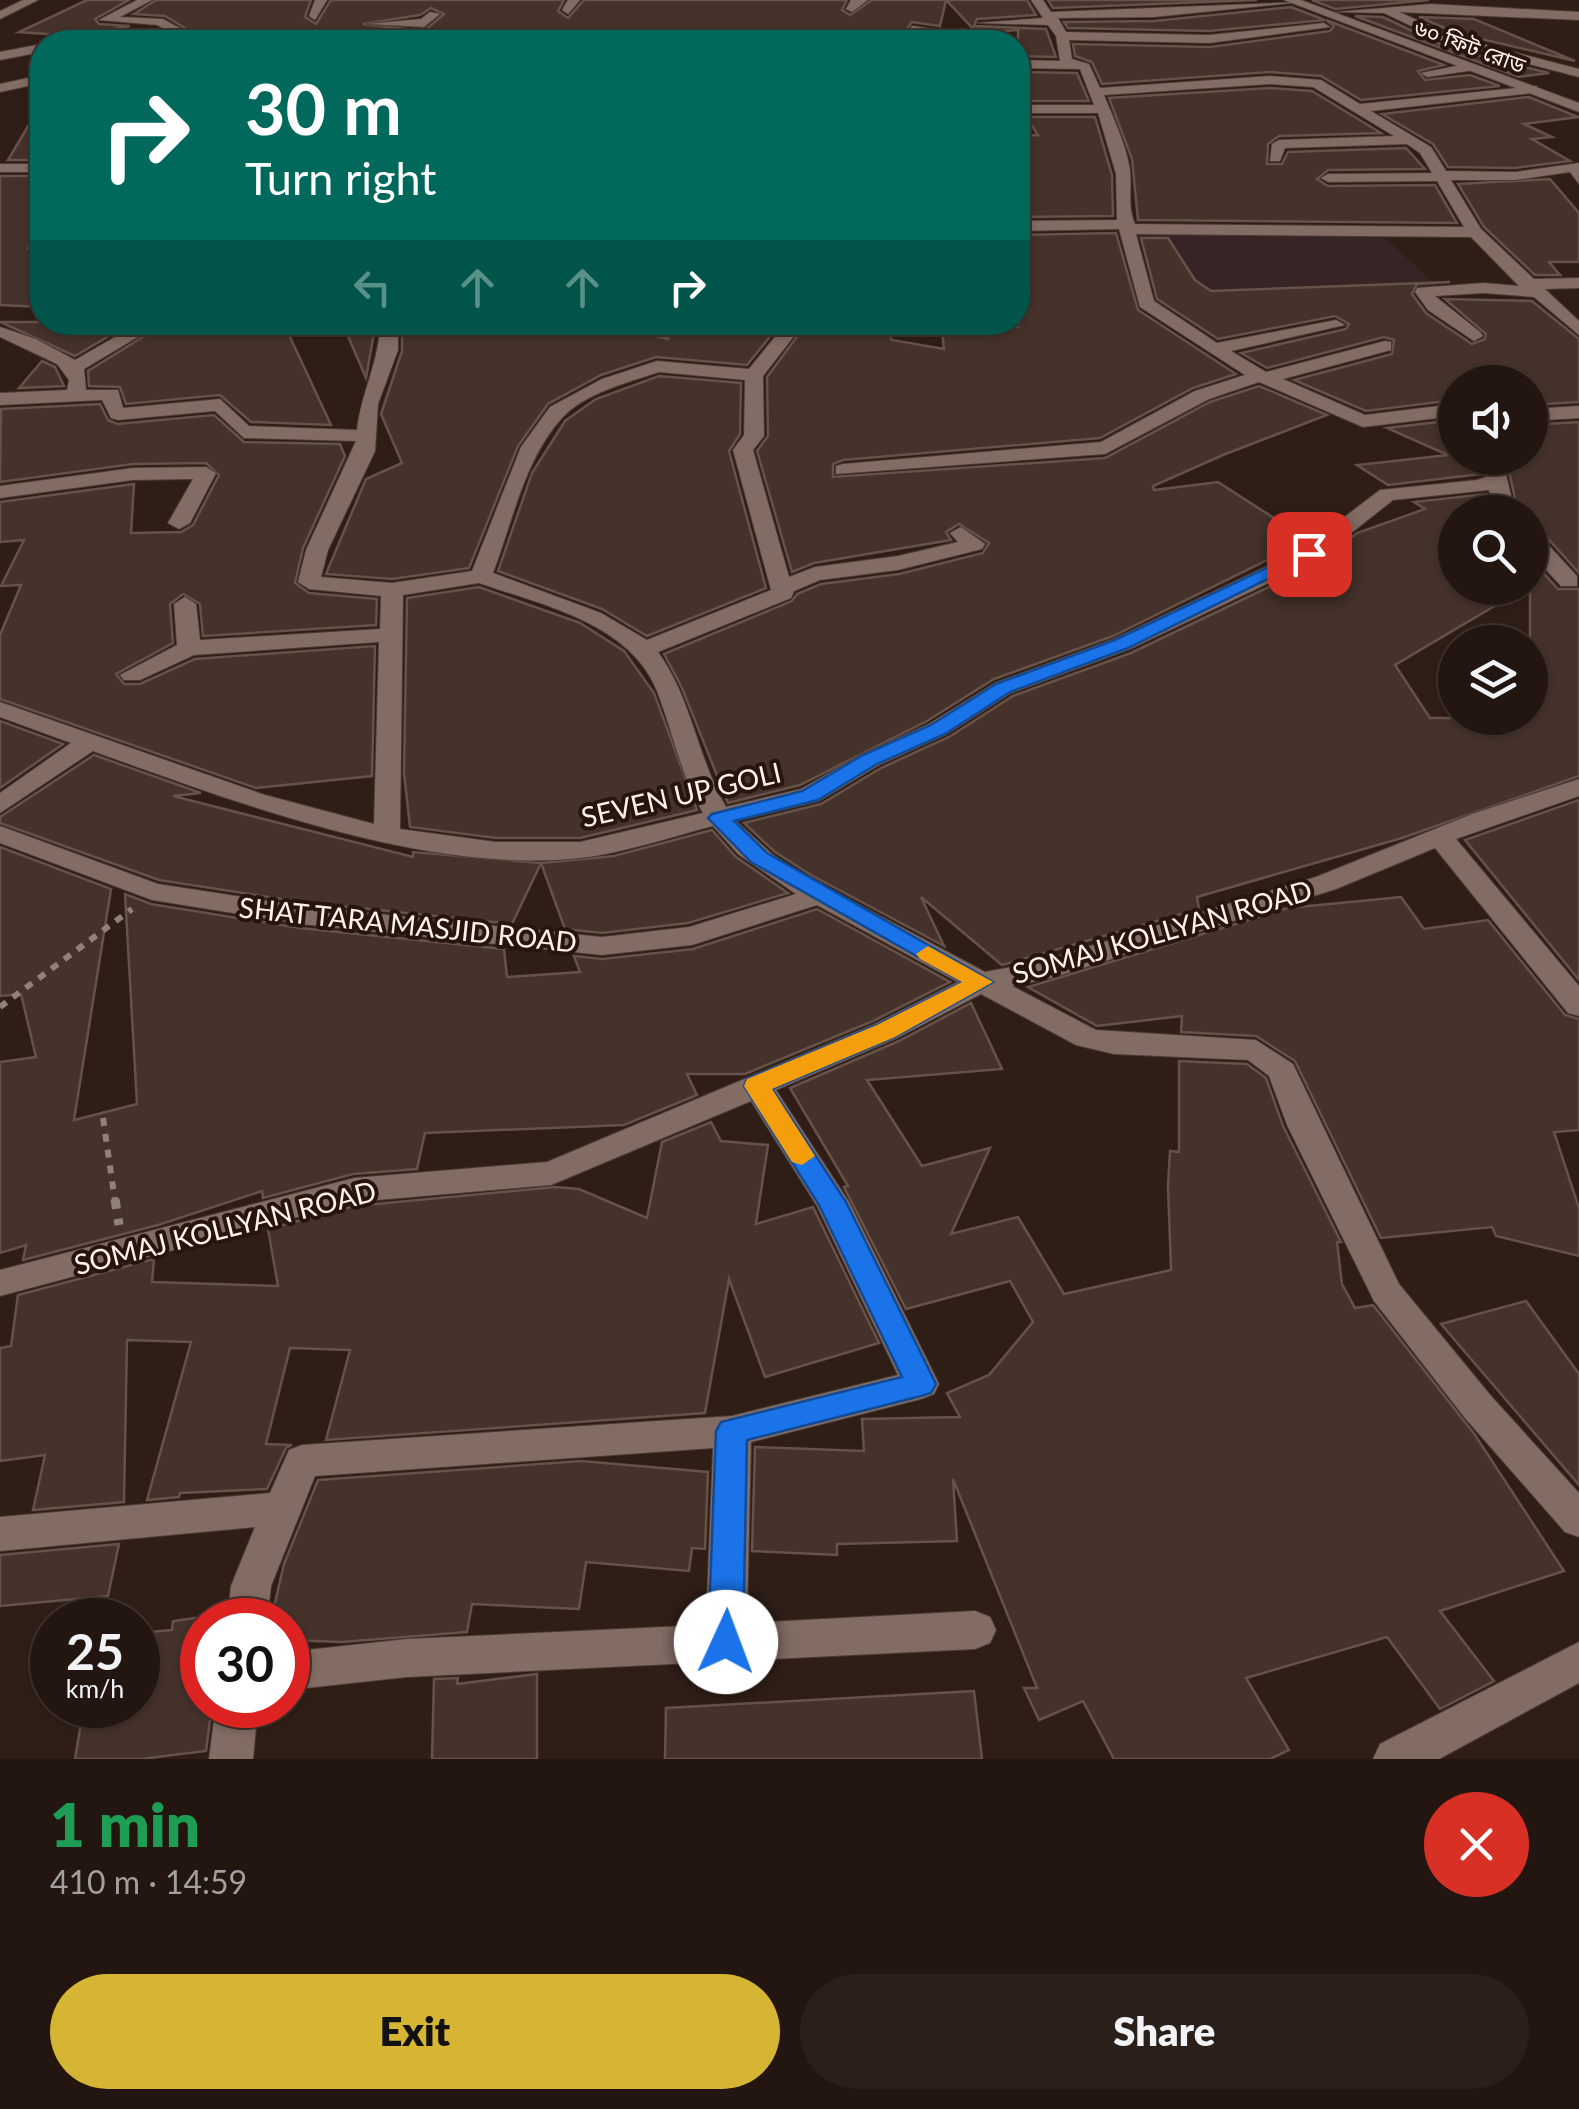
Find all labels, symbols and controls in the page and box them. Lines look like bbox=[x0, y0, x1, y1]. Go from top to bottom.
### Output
street label: ৬০ ফিট রোড bbox=[1411, 13, 1529, 79]
text: 30 m bbox=[245, 66, 402, 150]
icon: right bbox=[80, 70, 210, 200]
text: Turn right bbox=[245, 151, 436, 205]
icon: left bbox=[345, 260, 400, 315]
icon: ahead bbox=[450, 260, 505, 315]
icon: ahead bbox=[555, 260, 610, 315]
icon: right bbox=[660, 260, 715, 315]
map controls bbox=[1438, 365, 1548, 735]
button: sound bbox=[1438, 365, 1548, 475]
button: search bbox=[1438, 495, 1548, 605]
pin bbox=[1267, 512, 1352, 597]
icon: arrive bbox=[1282, 527, 1337, 582]
button: layers bbox=[1438, 625, 1548, 735]
street label: SEVEN UP GOLI bbox=[578, 754, 784, 834]
street label: SOMAJ KOLLYAN ROAD bbox=[1008, 872, 1316, 990]
street label: SHAT TARA MASJID ROAD bbox=[237, 889, 579, 959]
street label: SOMAJ KOLLYAN ROAD bbox=[71, 1173, 379, 1281]
position arrow bbox=[674, 1590, 778, 1694]
speed limit sign: 30 bbox=[180, 1598, 310, 1728]
text: 25 bbox=[66, 1621, 124, 1681]
text: km/h bbox=[66, 1673, 124, 1703]
text: 1 min bbox=[50, 1788, 200, 1860]
button: close bbox=[1424, 1792, 1529, 1897]
text: 410 m · 14:59 bbox=[50, 1862, 247, 1901]
button: Exit bbox=[50, 1974, 780, 2089]
button: Share bbox=[800, 1974, 1529, 2089]

